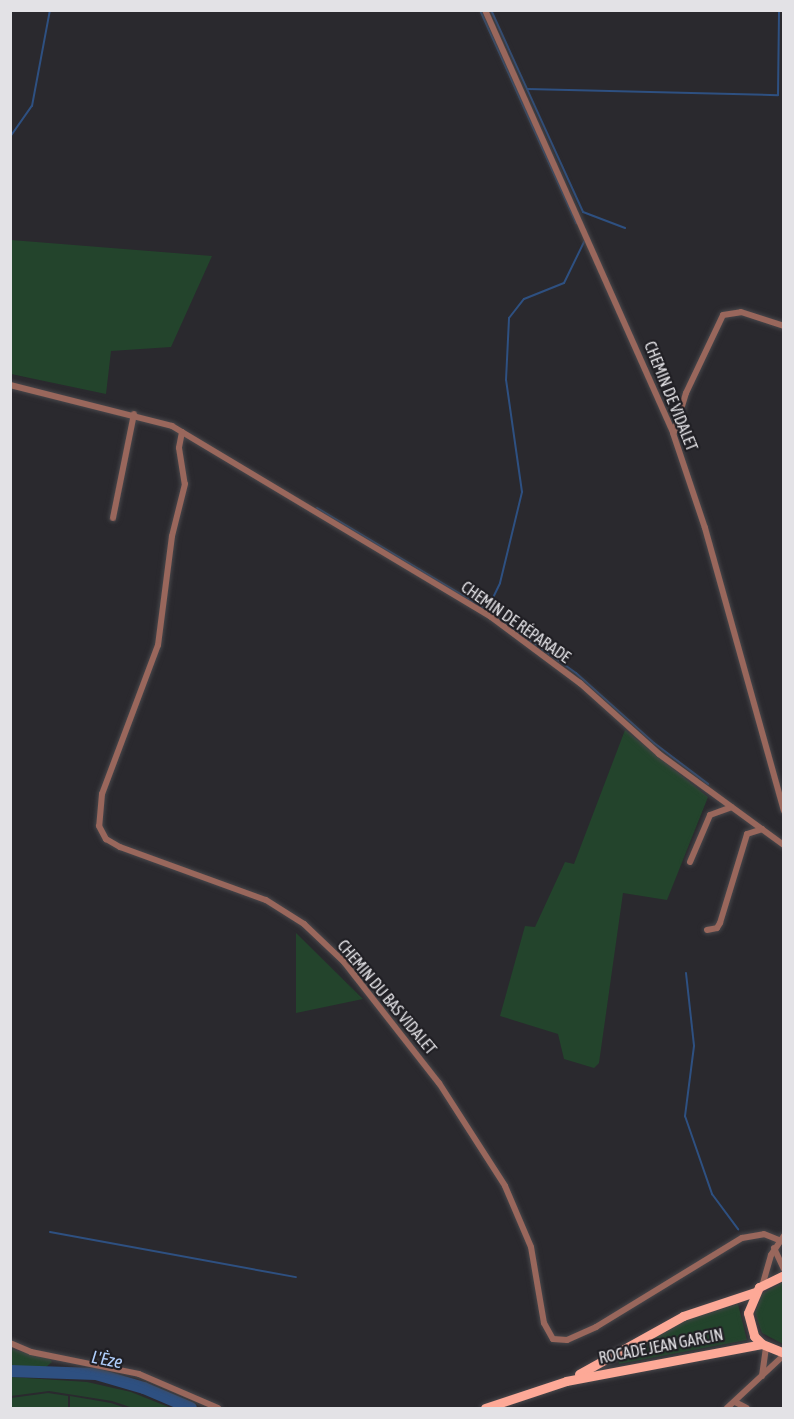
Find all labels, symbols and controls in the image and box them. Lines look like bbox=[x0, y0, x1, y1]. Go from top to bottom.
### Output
street label: CHEMIN DE VIDALET bbox=[640, 338, 702, 454]
street label: CHEMIN DE RÉPARADE bbox=[458, 577, 574, 667]
street label: CHEMIN DU BAS VIDALET bbox=[334, 936, 440, 1058]
street label: ROCADE JEAN GARCIN bbox=[597, 1325, 725, 1367]
water label: L'Èze bbox=[90, 1346, 124, 1374]

